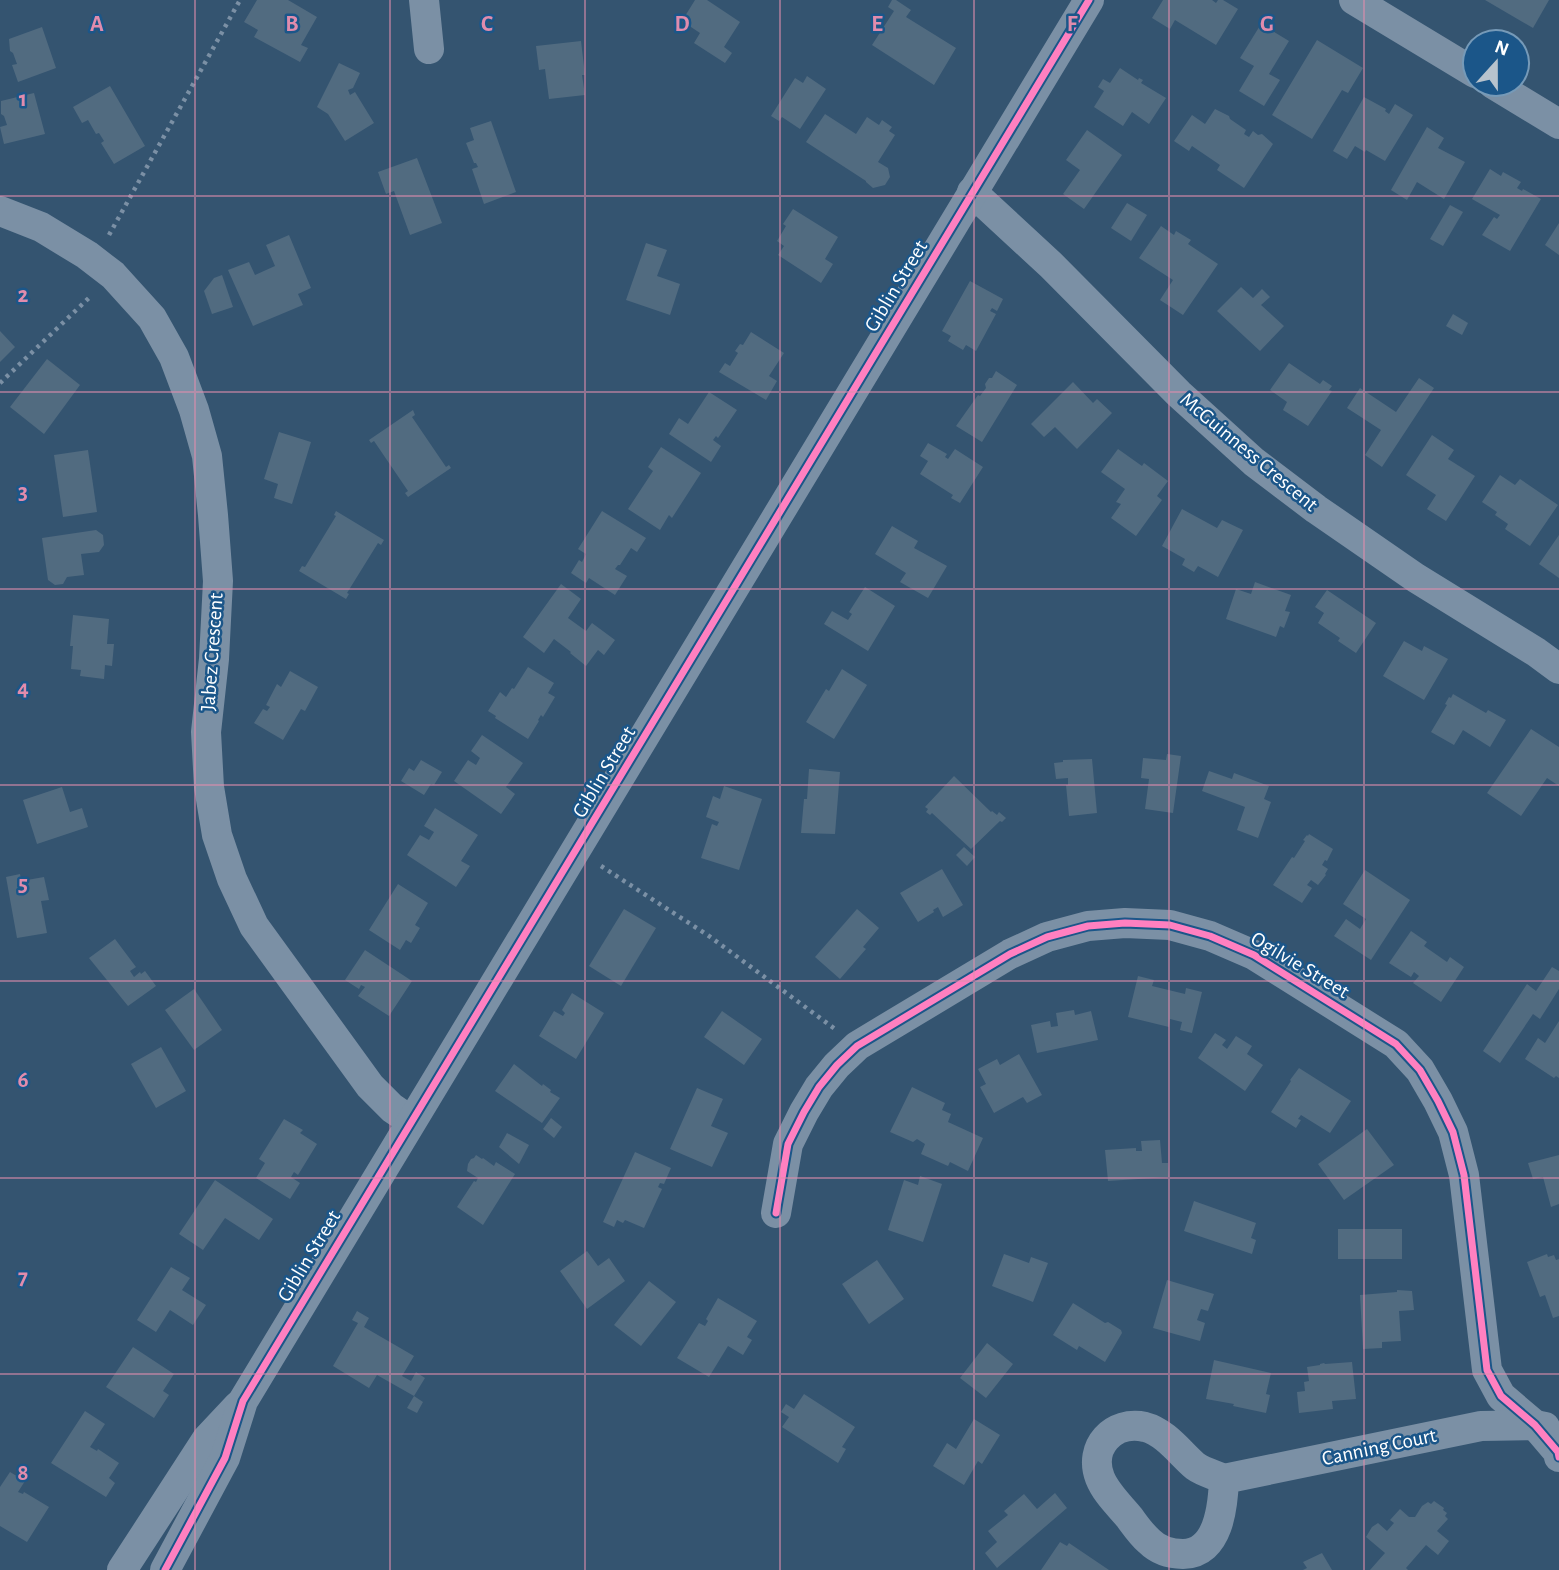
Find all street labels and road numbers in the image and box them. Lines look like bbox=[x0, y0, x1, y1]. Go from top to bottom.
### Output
street label: Giblin Street bbox=[861, 236, 932, 335]
street label: McGuinness Crescent bbox=[1176, 389, 1322, 516]
street label: Jabez Crescent bbox=[197, 592, 227, 712]
street label: Giblin Street bbox=[569, 722, 640, 821]
street label: Ogilvie Street bbox=[1247, 928, 1353, 1003]
street label: Giblin Street bbox=[274, 1206, 345, 1305]
street label: Canning Court bbox=[1320, 1425, 1438, 1469]

